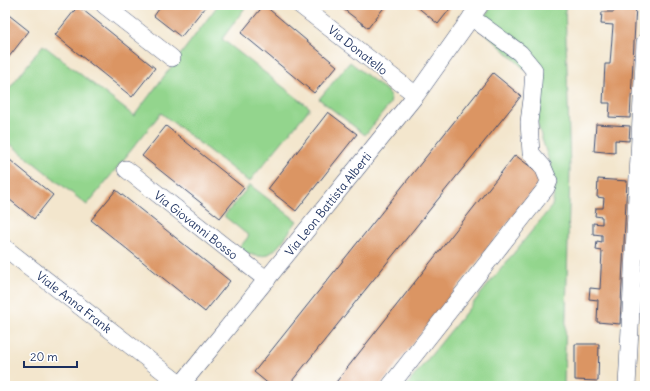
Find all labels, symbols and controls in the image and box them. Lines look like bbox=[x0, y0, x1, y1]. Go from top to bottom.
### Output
street label: Via Donatello bbox=[325, 22, 391, 78]
street label: Via Leon Battista Alberti bbox=[282, 149, 374, 259]
street label: Via Giovanni Bosso bbox=[151, 188, 241, 263]
street label: Viale Anna Frank bbox=[33, 268, 115, 336]
scale bar bbox=[24, 343, 77, 369]
text: 20 m bbox=[30, 349, 58, 364]

